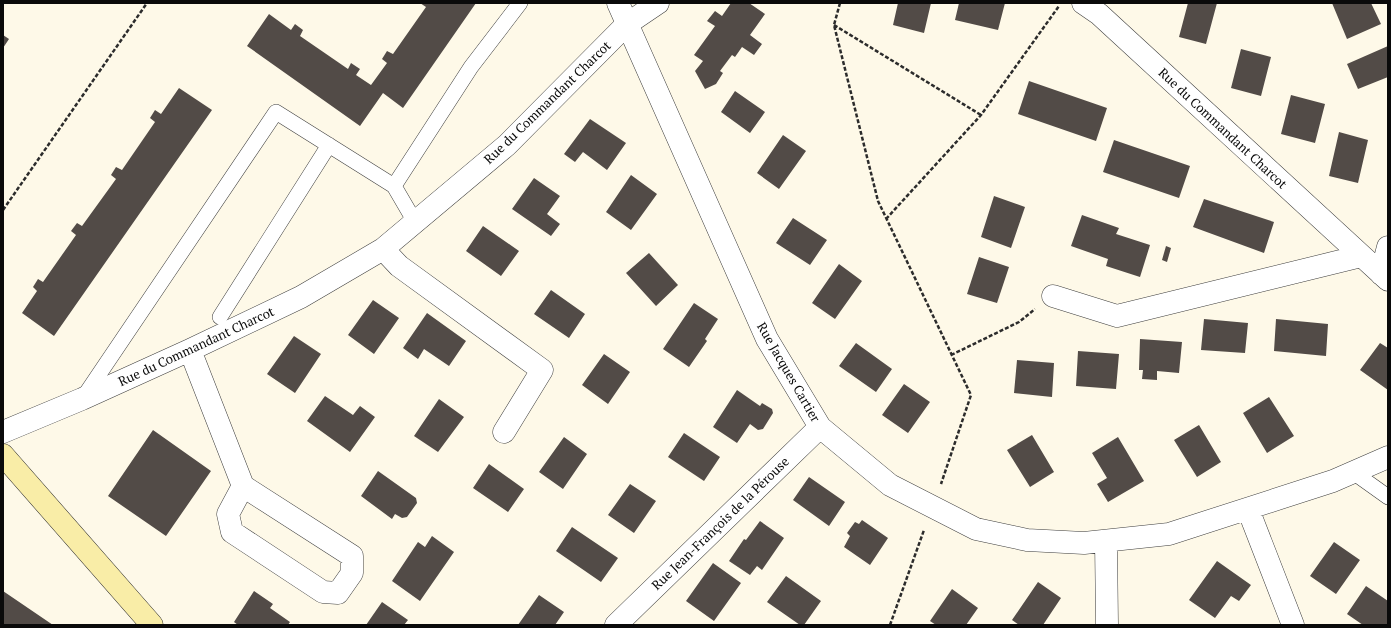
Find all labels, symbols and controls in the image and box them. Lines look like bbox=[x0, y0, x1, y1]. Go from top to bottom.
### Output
street label: Rue du Commandant Charcot bbox=[480, 36, 615, 168]
street label: Rue du Commandant Charcot bbox=[1155, 63, 1291, 193]
street label: Rue du Commandant Charcot bbox=[115, 302, 277, 390]
street label: Rue Jacques Cartier bbox=[753, 319, 825, 425]
street label: Rue Jean-François de la Pérouse bbox=[647, 452, 793, 594]

